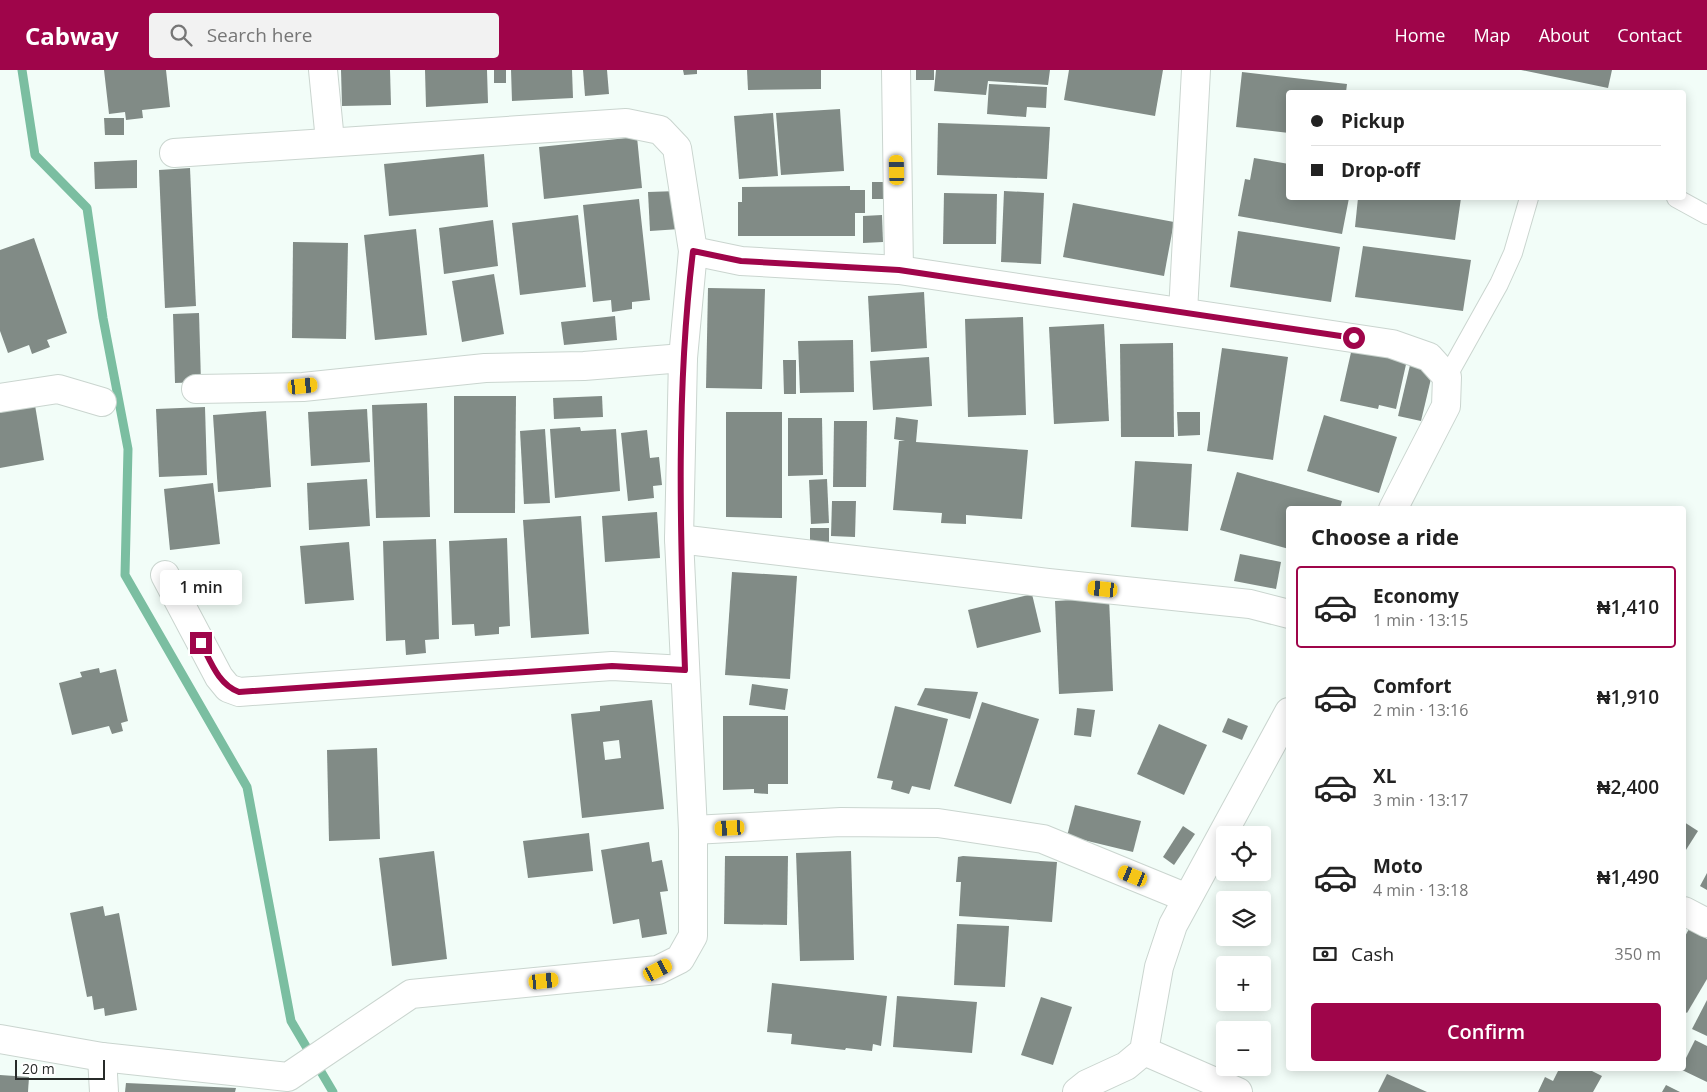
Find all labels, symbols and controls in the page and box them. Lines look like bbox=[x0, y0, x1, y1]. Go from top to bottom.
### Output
search box bbox=[149, 13, 499, 58]
text: Cabway bbox=[25, 19, 119, 52]
icon: search bbox=[167, 21, 195, 49]
text: Search here bbox=[207, 22, 313, 48]
text: Home bbox=[1395, 23, 1445, 47]
text: Map bbox=[1473, 23, 1511, 47]
text: About bbox=[1539, 23, 1589, 47]
text: Contact bbox=[1617, 23, 1682, 47]
text: Pickup bbox=[1341, 108, 1405, 134]
car bbox=[889, 155, 904, 185]
text: Drop-off bbox=[1341, 157, 1420, 183]
route start bbox=[1343, 327, 1365, 349]
car bbox=[287, 377, 318, 395]
text: Choose a ride bbox=[1311, 521, 1459, 551]
callout: 1 min bbox=[160, 570, 242, 606]
text: 1 min bbox=[179, 576, 223, 598]
car bbox=[1087, 580, 1118, 598]
text: Economy bbox=[1373, 583, 1459, 609]
icon: car bbox=[1313, 585, 1358, 630]
text: ₦1,410 bbox=[1597, 594, 1659, 620]
text: 1 min · 13:15 bbox=[1373, 609, 1468, 631]
route end bbox=[190, 632, 212, 654]
text: Comfort bbox=[1373, 673, 1452, 699]
icon: car bbox=[1313, 675, 1358, 720]
text: ₦1,910 bbox=[1597, 684, 1659, 710]
text: 2 min · 13:16 bbox=[1373, 699, 1468, 721]
text: XL bbox=[1373, 763, 1396, 789]
icon: car bbox=[1313, 765, 1358, 810]
text: ₦2,400 bbox=[1597, 774, 1659, 800]
text: 3 min · 13:17 bbox=[1373, 789, 1468, 811]
car bbox=[714, 820, 745, 836]
map controls bbox=[1216, 826, 1271, 1076]
button: locate bbox=[1216, 826, 1271, 881]
text: Moto bbox=[1373, 853, 1423, 879]
icon: car bbox=[1313, 855, 1358, 900]
car bbox=[1116, 863, 1149, 889]
text: ₦1,490 bbox=[1597, 864, 1659, 890]
text: 4 min · 13:18 bbox=[1373, 879, 1468, 901]
button: layers bbox=[1216, 891, 1271, 946]
icon: cash bbox=[1311, 940, 1339, 968]
text: Cash bbox=[1351, 941, 1394, 967]
text: 350 m bbox=[1615, 943, 1661, 965]
button: + bbox=[1216, 956, 1271, 1011]
car bbox=[641, 957, 674, 983]
car bbox=[528, 972, 559, 990]
button: Confirm bbox=[1311, 1003, 1661, 1061]
button: − bbox=[1216, 1021, 1271, 1076]
scale bar bbox=[15, 1057, 105, 1080]
text: 20 m bbox=[22, 1059, 55, 1078]

